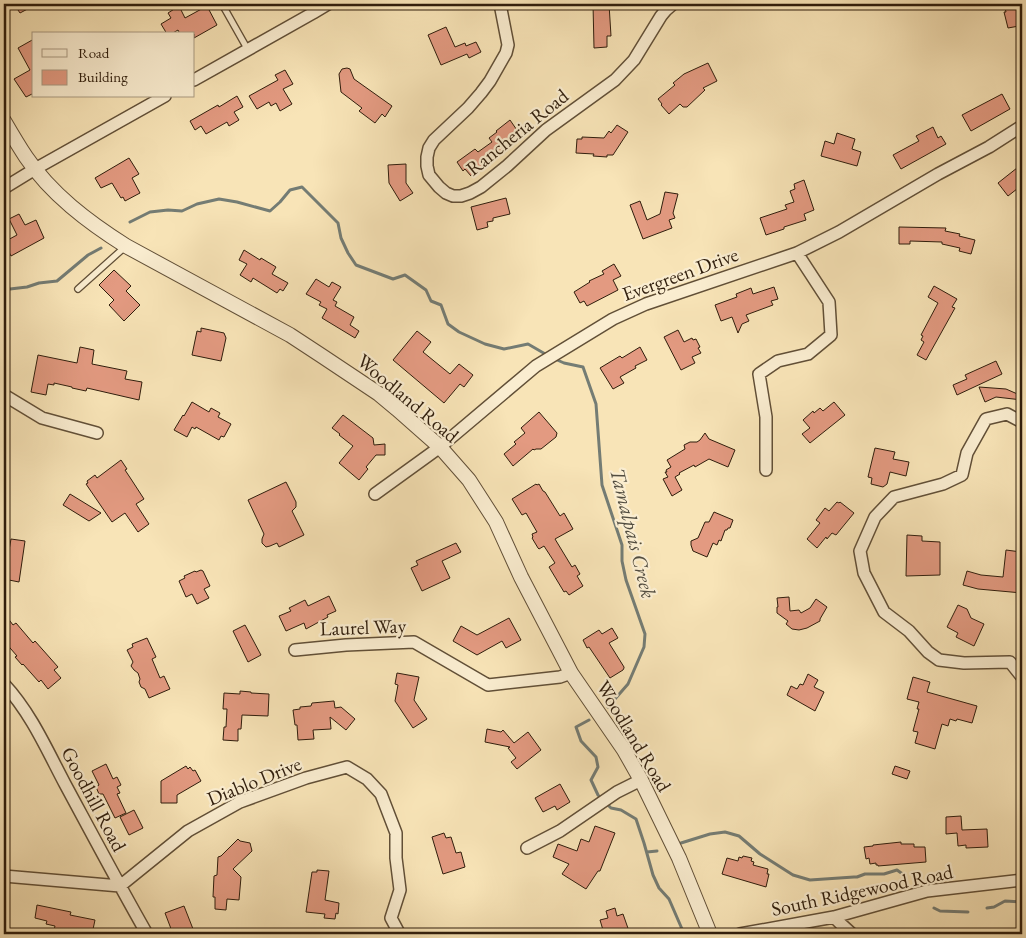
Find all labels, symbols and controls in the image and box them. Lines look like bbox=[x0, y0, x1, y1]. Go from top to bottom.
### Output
legend bbox=[32, 32, 195, 98]
text: Road bbox=[78, 43, 110, 62]
text: Building bbox=[78, 67, 128, 86]
street label: Rancheria Road bbox=[460, 82, 574, 181]
street label: Evergreen Drive bbox=[618, 241, 742, 307]
street label: Woodland Road bbox=[352, 348, 465, 449]
water label: Tamalpais Creek bbox=[604, 465, 663, 601]
street label: Laurel Way bbox=[319, 612, 407, 641]
street label: Woodland Road bbox=[591, 675, 678, 797]
street label: Goodhill Road bbox=[55, 742, 133, 857]
street label: Diablo Drive bbox=[203, 750, 305, 812]
street label: South Ridgewood Road bbox=[769, 858, 956, 922]

